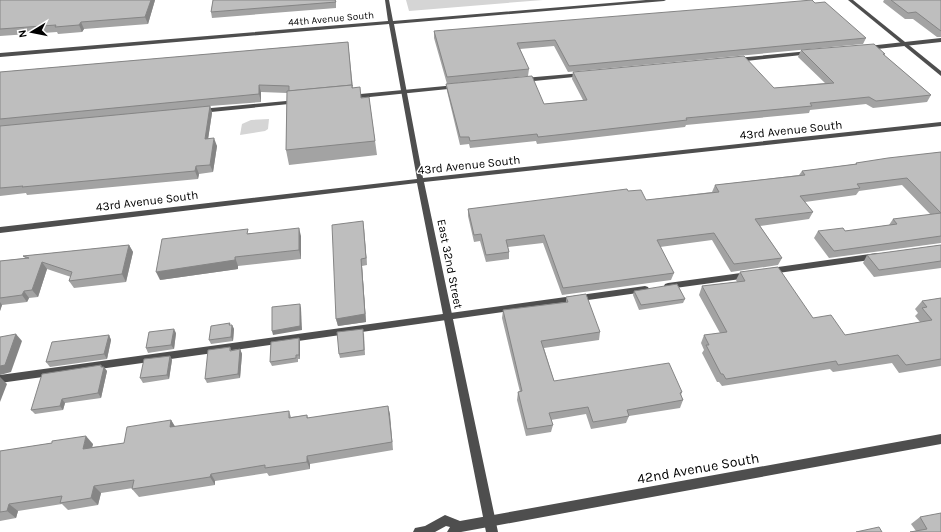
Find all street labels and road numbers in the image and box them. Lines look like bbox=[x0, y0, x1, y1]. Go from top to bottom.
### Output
street label: 44th Avenue South bbox=[288, 9, 374, 29]
street label: 43rd Avenue South bbox=[739, 118, 843, 142]
street label: 43rd Avenue South bbox=[417, 153, 521, 177]
street label: 43rd Avenue South bbox=[95, 188, 199, 214]
street label: East 32nd Street bbox=[434, 218, 466, 311]
street label: 42nd Avenue South bbox=[636, 449, 760, 488]

